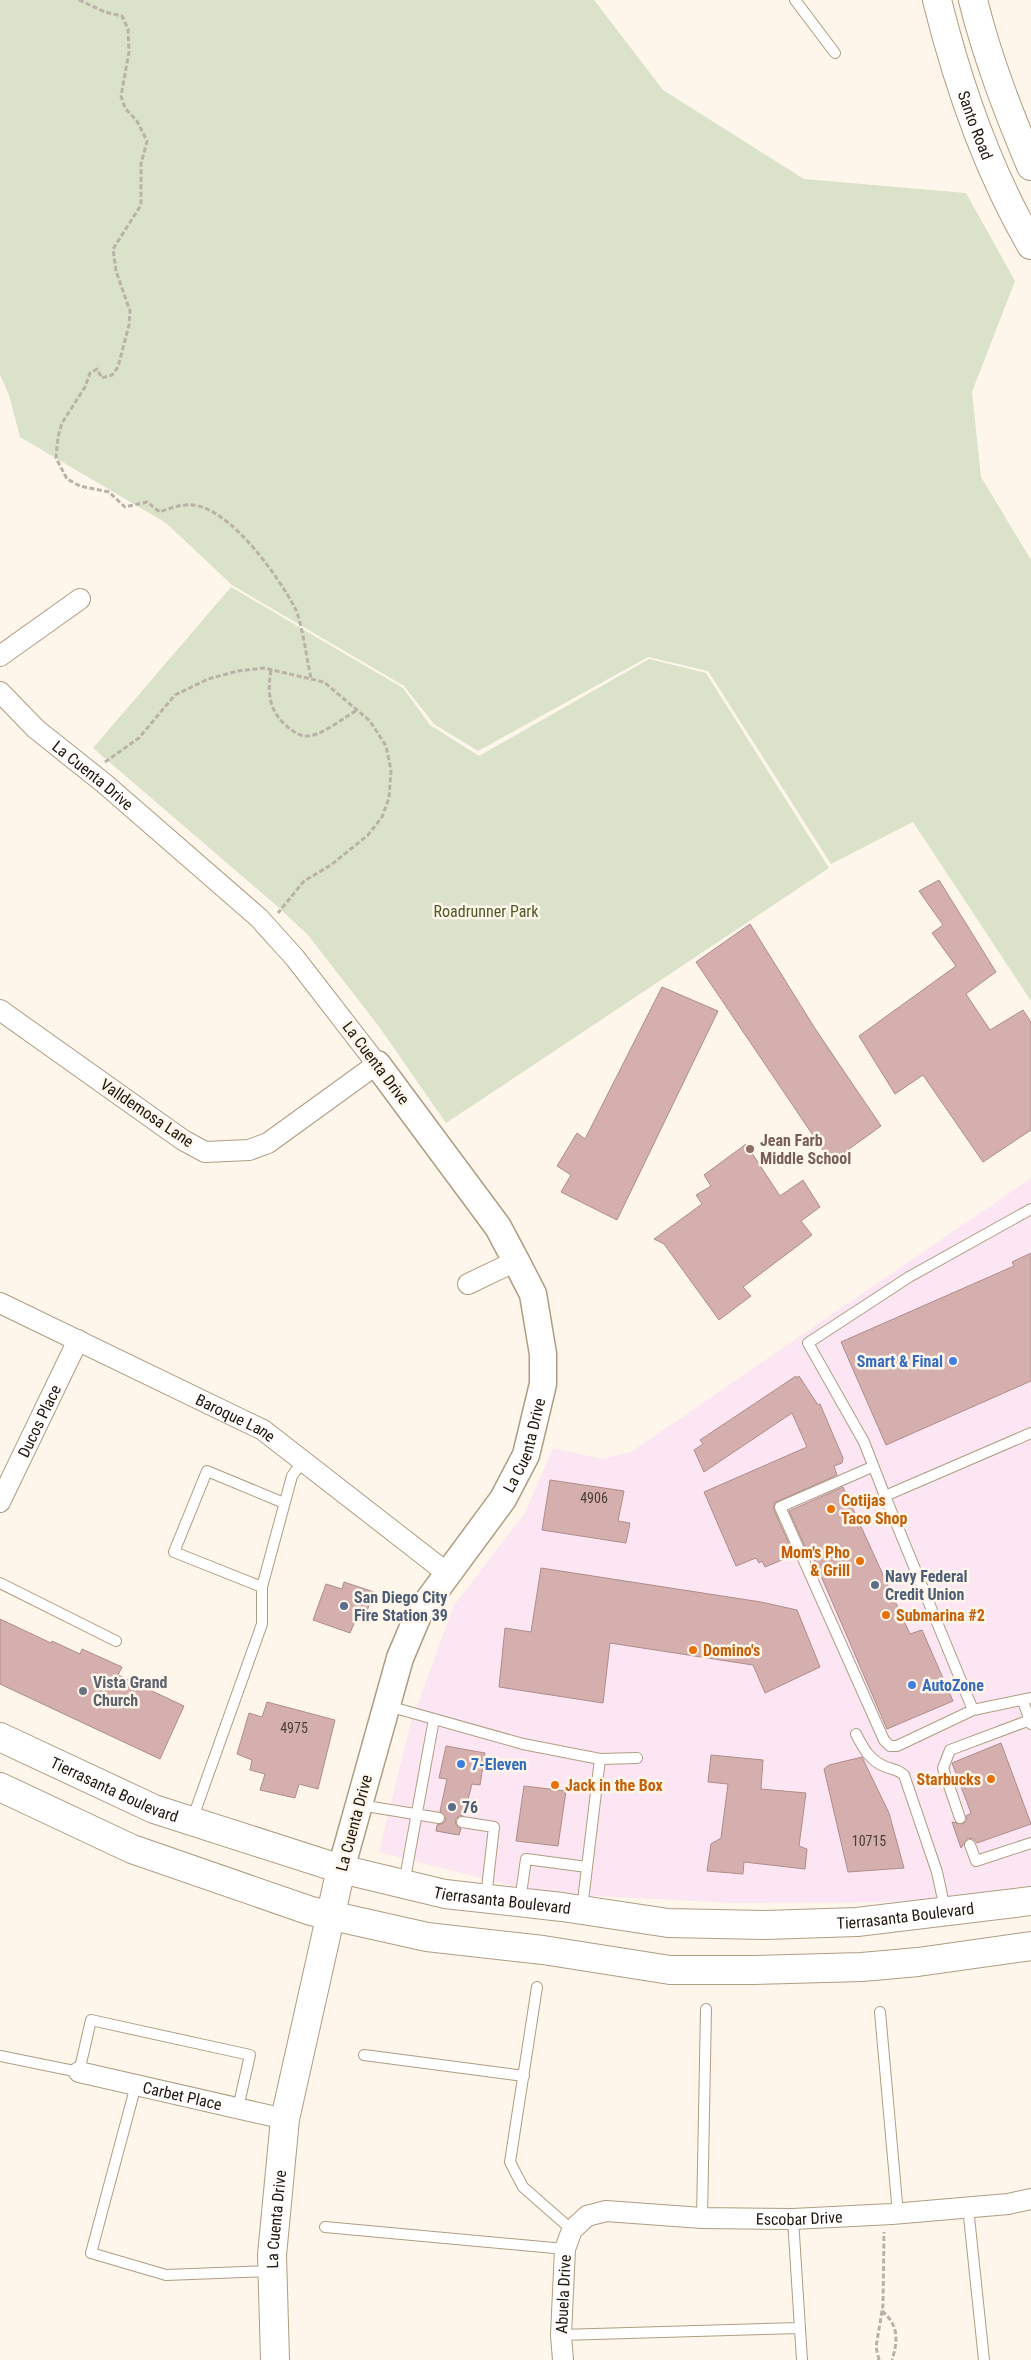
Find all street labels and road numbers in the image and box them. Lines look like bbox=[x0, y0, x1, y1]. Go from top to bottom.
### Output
street label: Santo Road bbox=[954, 88, 997, 162]
street label: La Cuenta Drive bbox=[49, 736, 137, 814]
street label: La Cuenta Drive bbox=[339, 1018, 413, 1108]
street label: Valldemosa Lane bbox=[97, 1075, 197, 1151]
street label: Ducos Place bbox=[13, 1381, 65, 1460]
street label: Baroque Lane bbox=[193, 1390, 279, 1446]
street label: La Cuenta Drive bbox=[499, 1396, 549, 1495]
street label: Tierrasanta Boulevard bbox=[48, 1753, 181, 1826]
street label: La Cuenta Drive bbox=[332, 1773, 376, 1873]
street label: Tierrasanta Boulevard bbox=[432, 1882, 572, 1918]
street label: Tierrasanta Boulevard bbox=[836, 1898, 975, 1932]
street label: Carbet Place bbox=[141, 2077, 224, 2114]
street label: La Cuenta Drive bbox=[262, 2169, 290, 2269]
street label: Escobar Drive bbox=[756, 2207, 843, 2229]
street label: Abuela Drive bbox=[552, 2254, 574, 2334]

